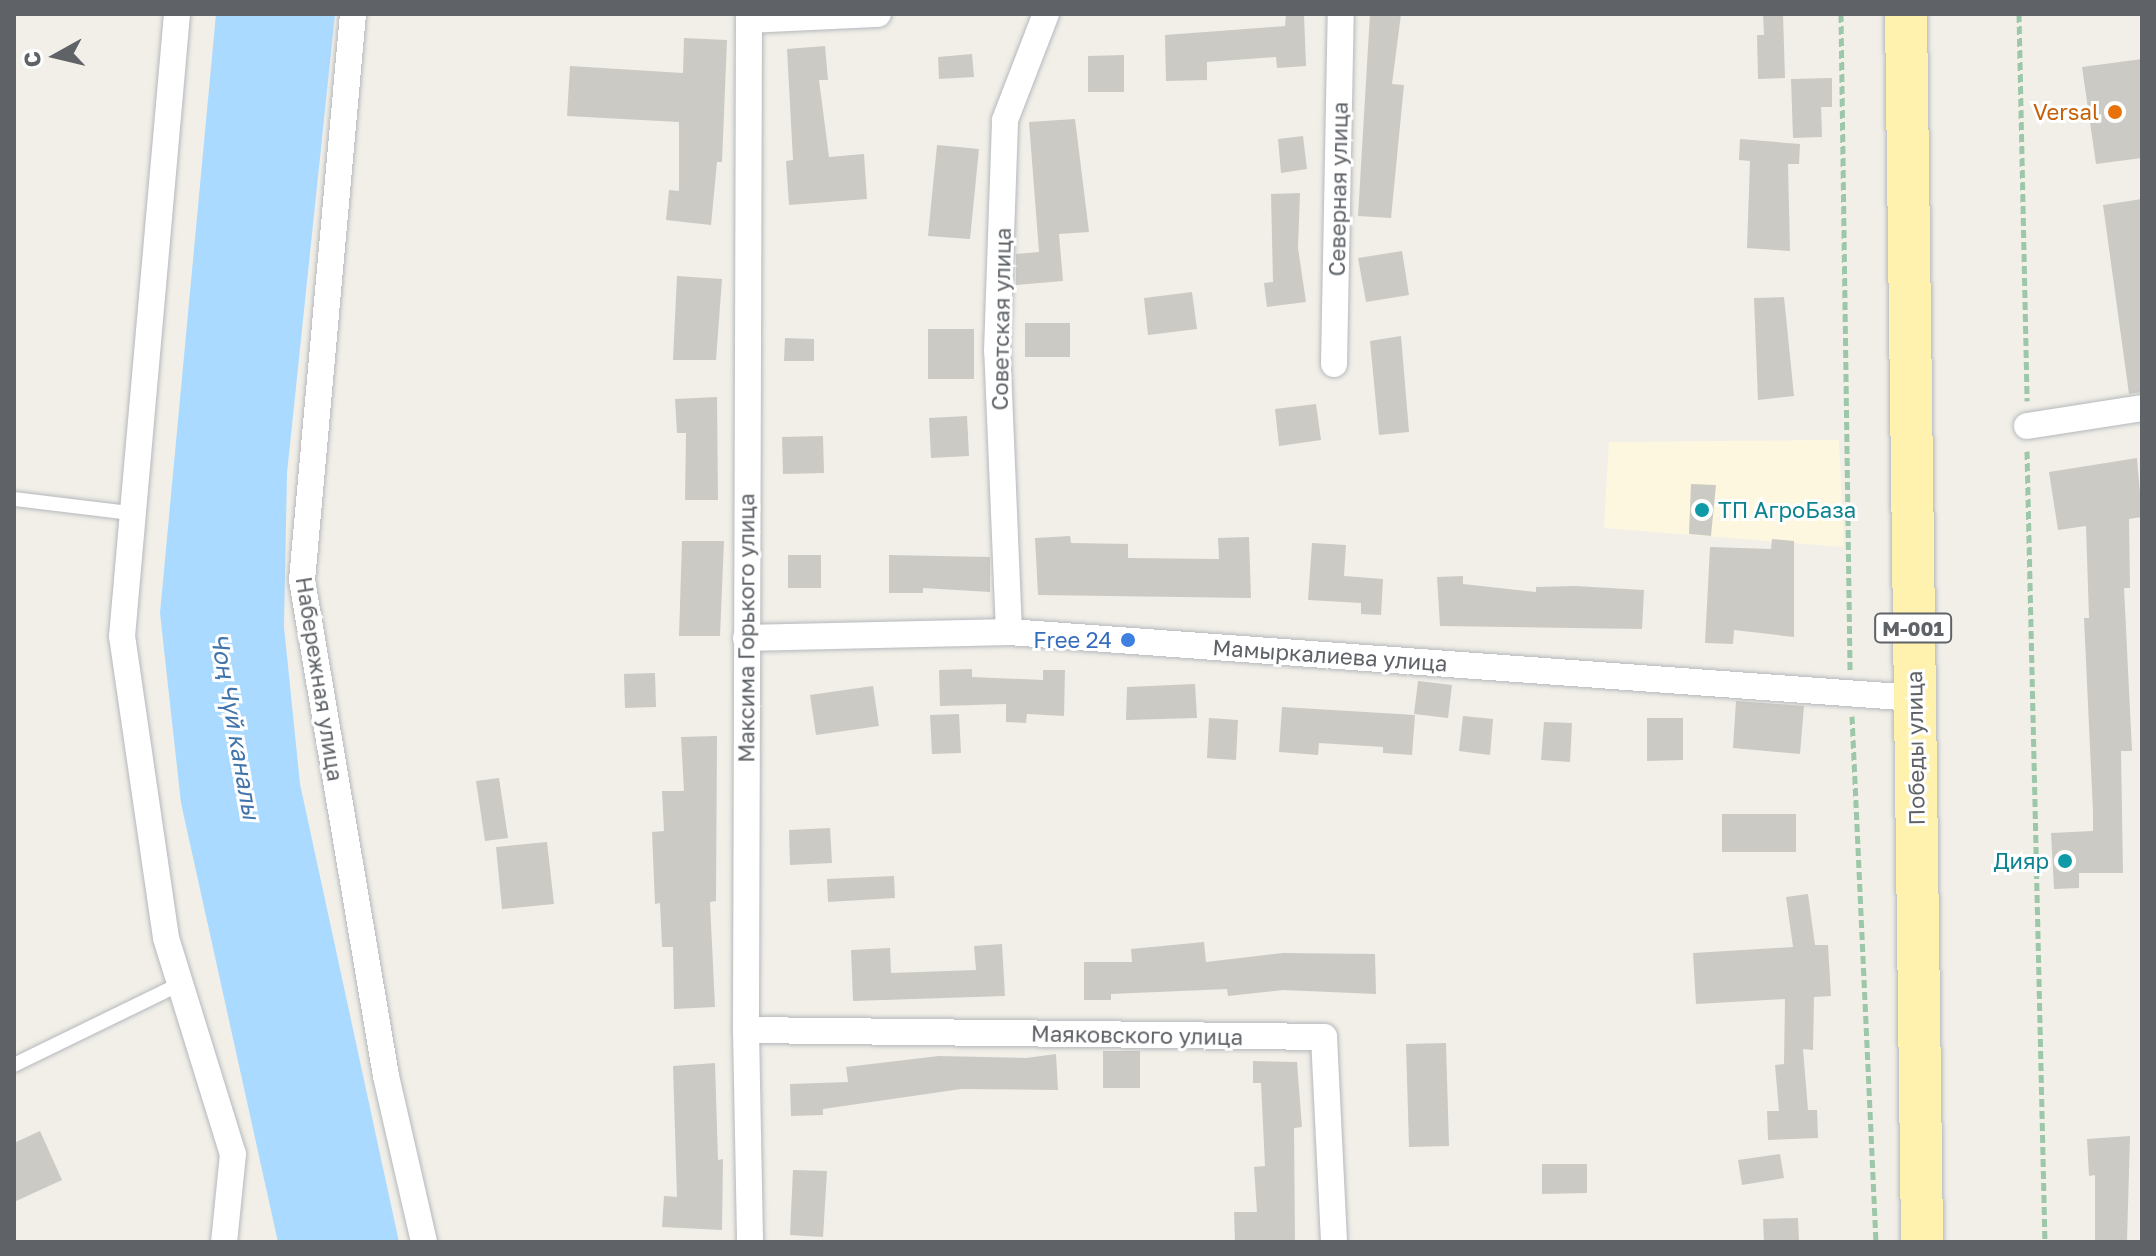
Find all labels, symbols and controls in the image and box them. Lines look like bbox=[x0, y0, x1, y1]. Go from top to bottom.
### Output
north arrow bbox=[16, 16, 96, 96]
text: С bbox=[17, 50, 46, 69]
place label: Versal bbox=[2033, 99, 2099, 125]
street label: Северная улица bbox=[1323, 101, 1353, 277]
marker: Versal bbox=[2106, 103, 2124, 121]
street label: Советская улица bbox=[986, 227, 1016, 411]
street label: Максима Горького улица bbox=[733, 493, 759, 763]
place label: ТП АгроБаза bbox=[1718, 497, 1856, 523]
marker: ТП АгроБаза bbox=[1693, 501, 1711, 519]
street label: Набережная улица bbox=[291, 575, 349, 783]
road number: М-001 bbox=[1873, 612, 1953, 644]
place label: Free 24 bbox=[1033, 627, 1112, 653]
water label: Чоң Чүй каналы bbox=[205, 631, 267, 821]
marker: Free 24 bbox=[1119, 631, 1137, 649]
street label: Мамыркалиева улица bbox=[1212, 634, 1448, 676]
street label: Победы улица bbox=[1900, 670, 1930, 826]
place label: Дияр bbox=[1993, 848, 2049, 874]
marker: Дияр bbox=[2056, 852, 2074, 870]
street label: Маяковского улица bbox=[1031, 1020, 1243, 1050]

